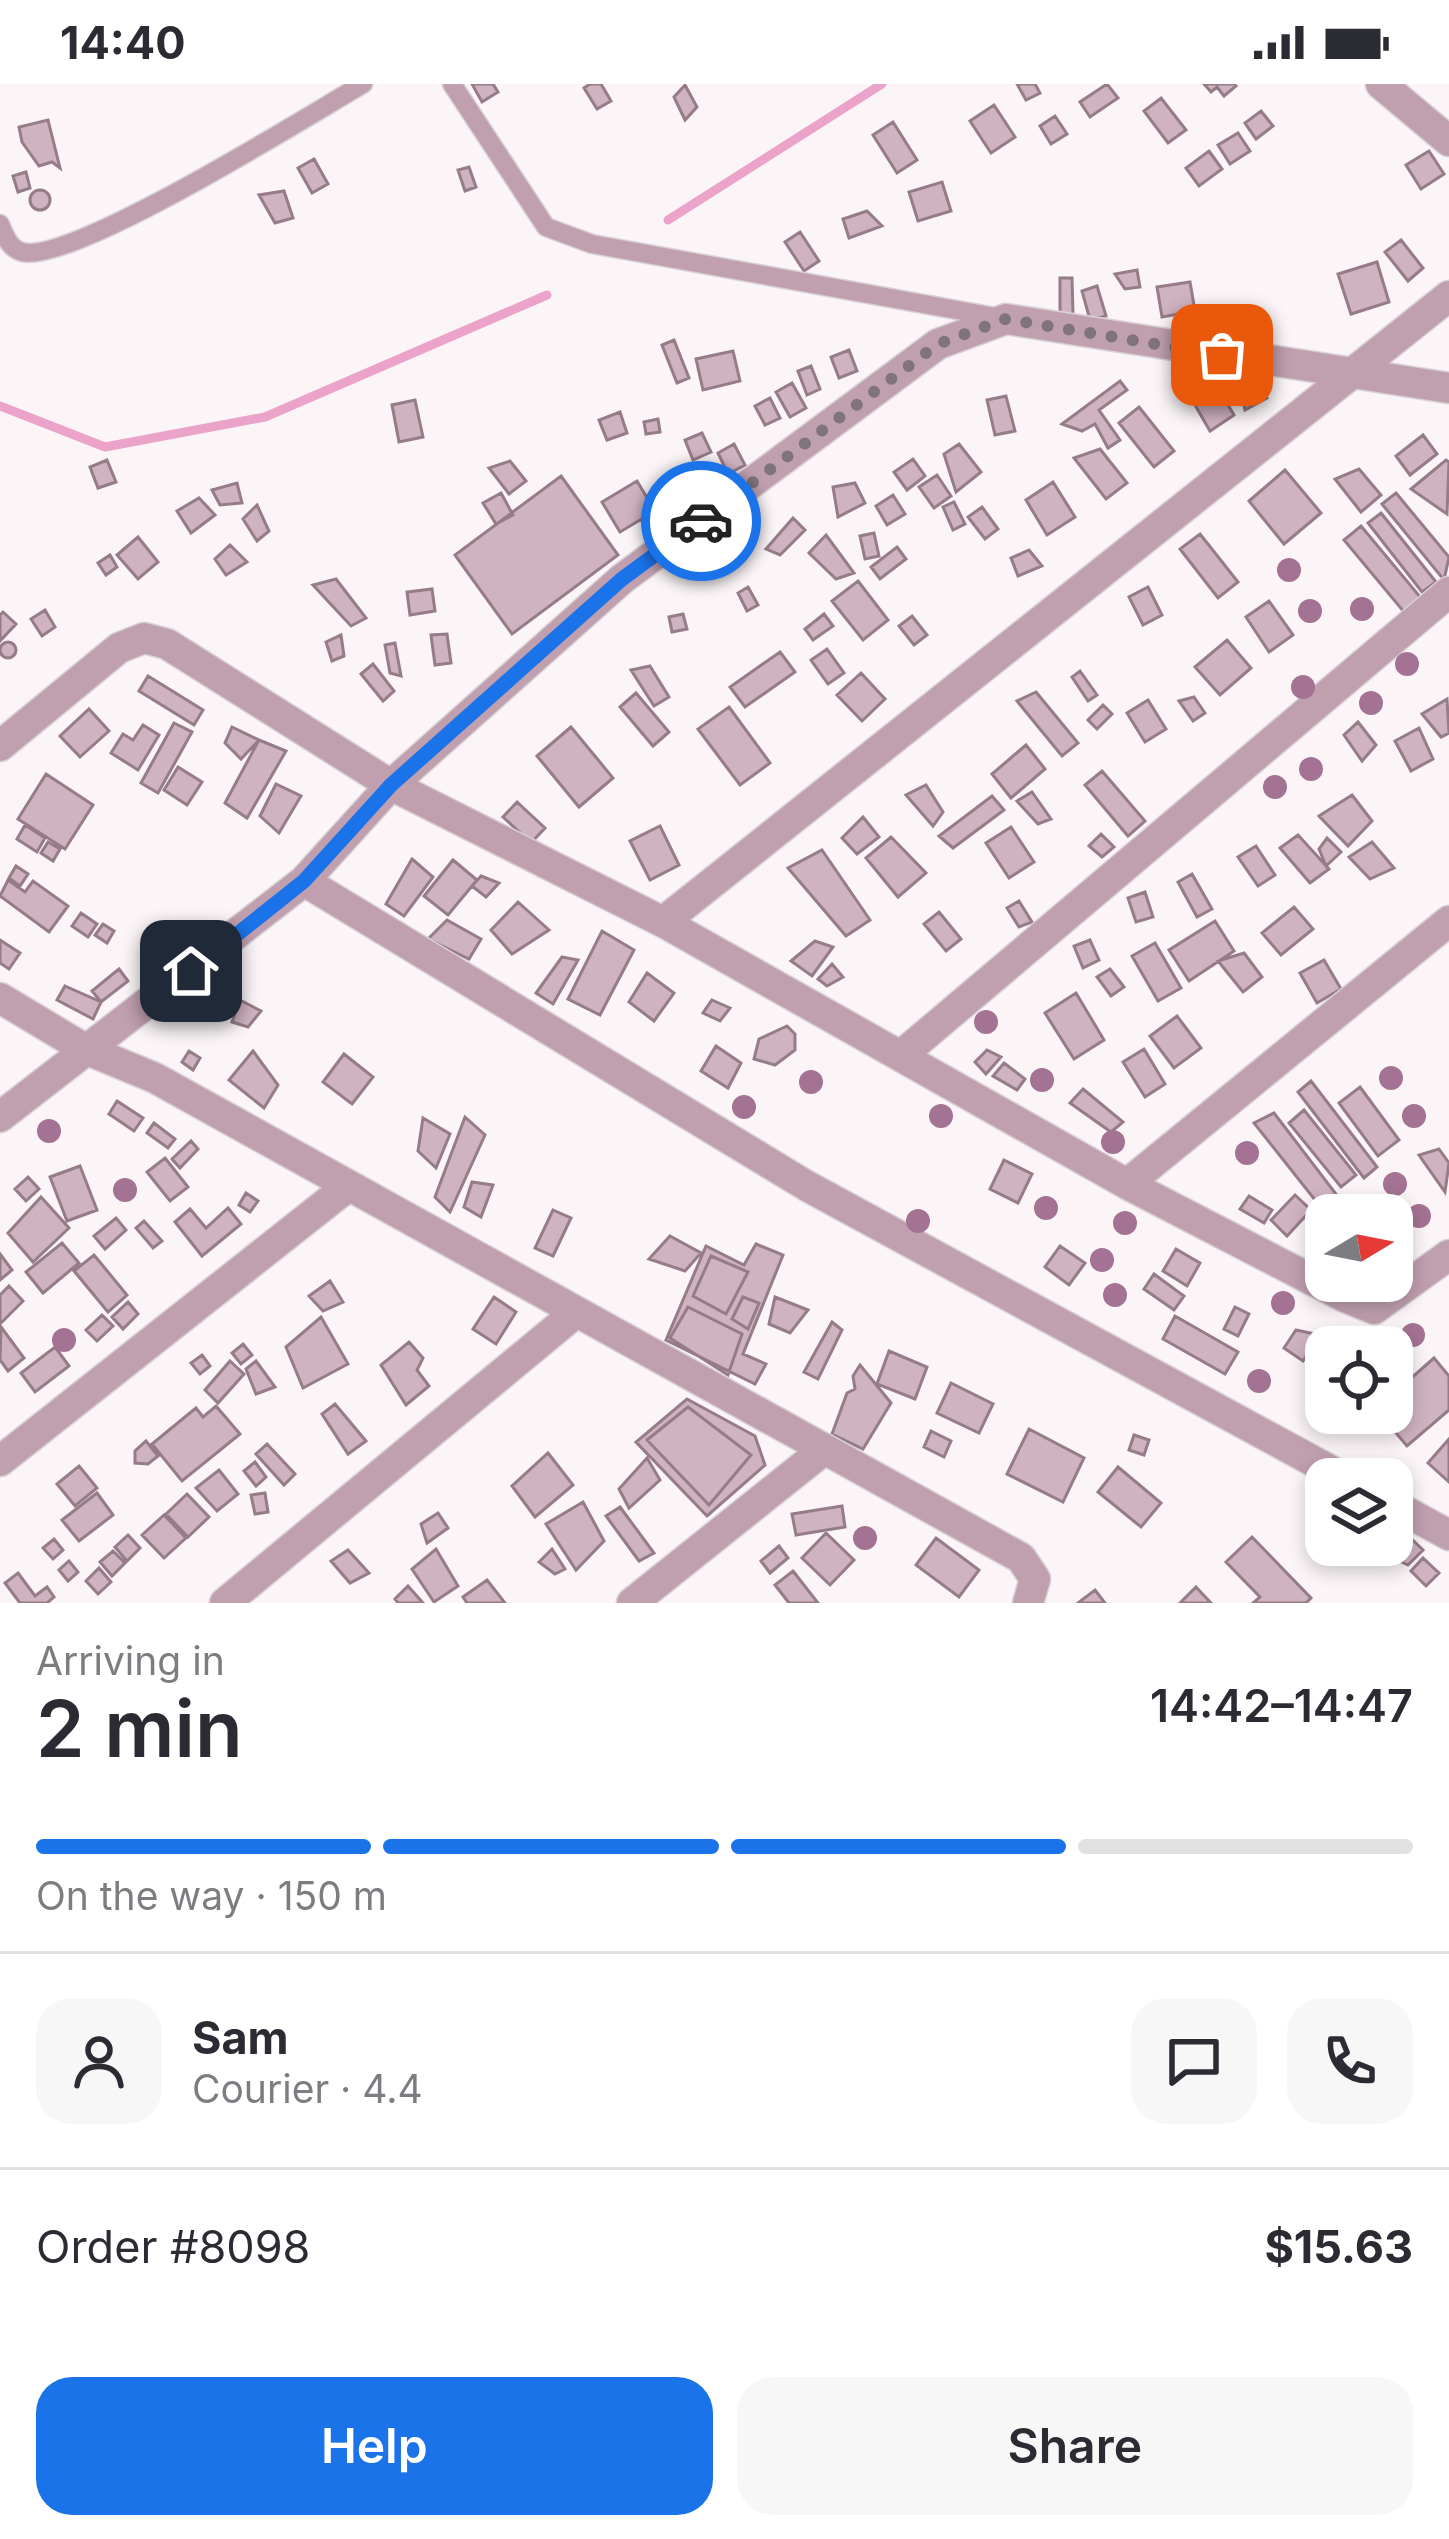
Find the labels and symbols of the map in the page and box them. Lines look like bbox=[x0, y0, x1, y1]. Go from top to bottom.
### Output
pin bbox=[1171, 304, 1273, 406]
courier bbox=[641, 461, 761, 581]
pin bbox=[140, 920, 242, 1022]
north arrow bbox=[1305, 1194, 1413, 1302]

